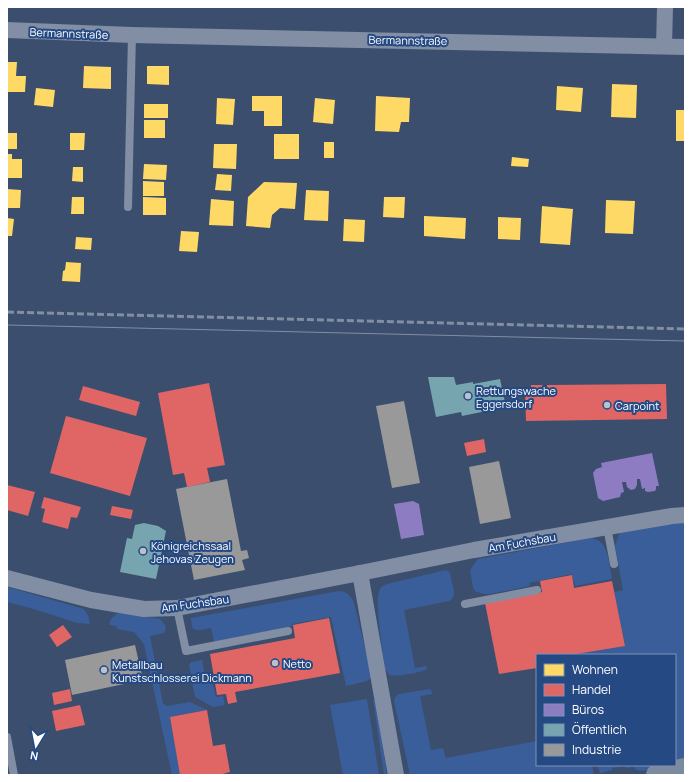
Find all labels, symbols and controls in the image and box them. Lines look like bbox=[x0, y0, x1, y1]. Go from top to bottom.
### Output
street label: Bermannstraße bbox=[29, 24, 109, 42]
street label: Bermannstraße bbox=[369, 32, 448, 48]
place label: Rettungswache Eggersdorf bbox=[476, 383, 557, 411]
marker: Rettungswache Eggersdorf bbox=[463, 391, 473, 401]
place label: Carpoint bbox=[615, 398, 659, 413]
marker: Carpoint bbox=[602, 400, 612, 410]
street label: Am Fuchsbau bbox=[487, 529, 557, 555]
place label: Königreichssaal Jehovas Zeugen bbox=[151, 538, 234, 566]
marker: Königreichssaal Jehovas Zeugen bbox=[138, 546, 148, 556]
street label: Am Fuchsbau bbox=[160, 591, 230, 615]
legend bbox=[536, 654, 676, 766]
place label: Netto bbox=[283, 656, 312, 671]
place label: Metallbau Kunstschlosserei Dickmann bbox=[112, 657, 252, 685]
marker: Netto bbox=[270, 658, 280, 668]
text: Wohnen bbox=[572, 661, 618, 678]
marker: Metallbau Kunstschlosserei Dickmann bbox=[99, 665, 109, 675]
text: Handel bbox=[572, 681, 611, 698]
text: Büros bbox=[572, 701, 604, 718]
text: Öffentlich bbox=[572, 721, 627, 738]
north arrow bbox=[16, 726, 56, 766]
text: Industrie bbox=[572, 741, 621, 758]
text: N bbox=[29, 748, 39, 764]

